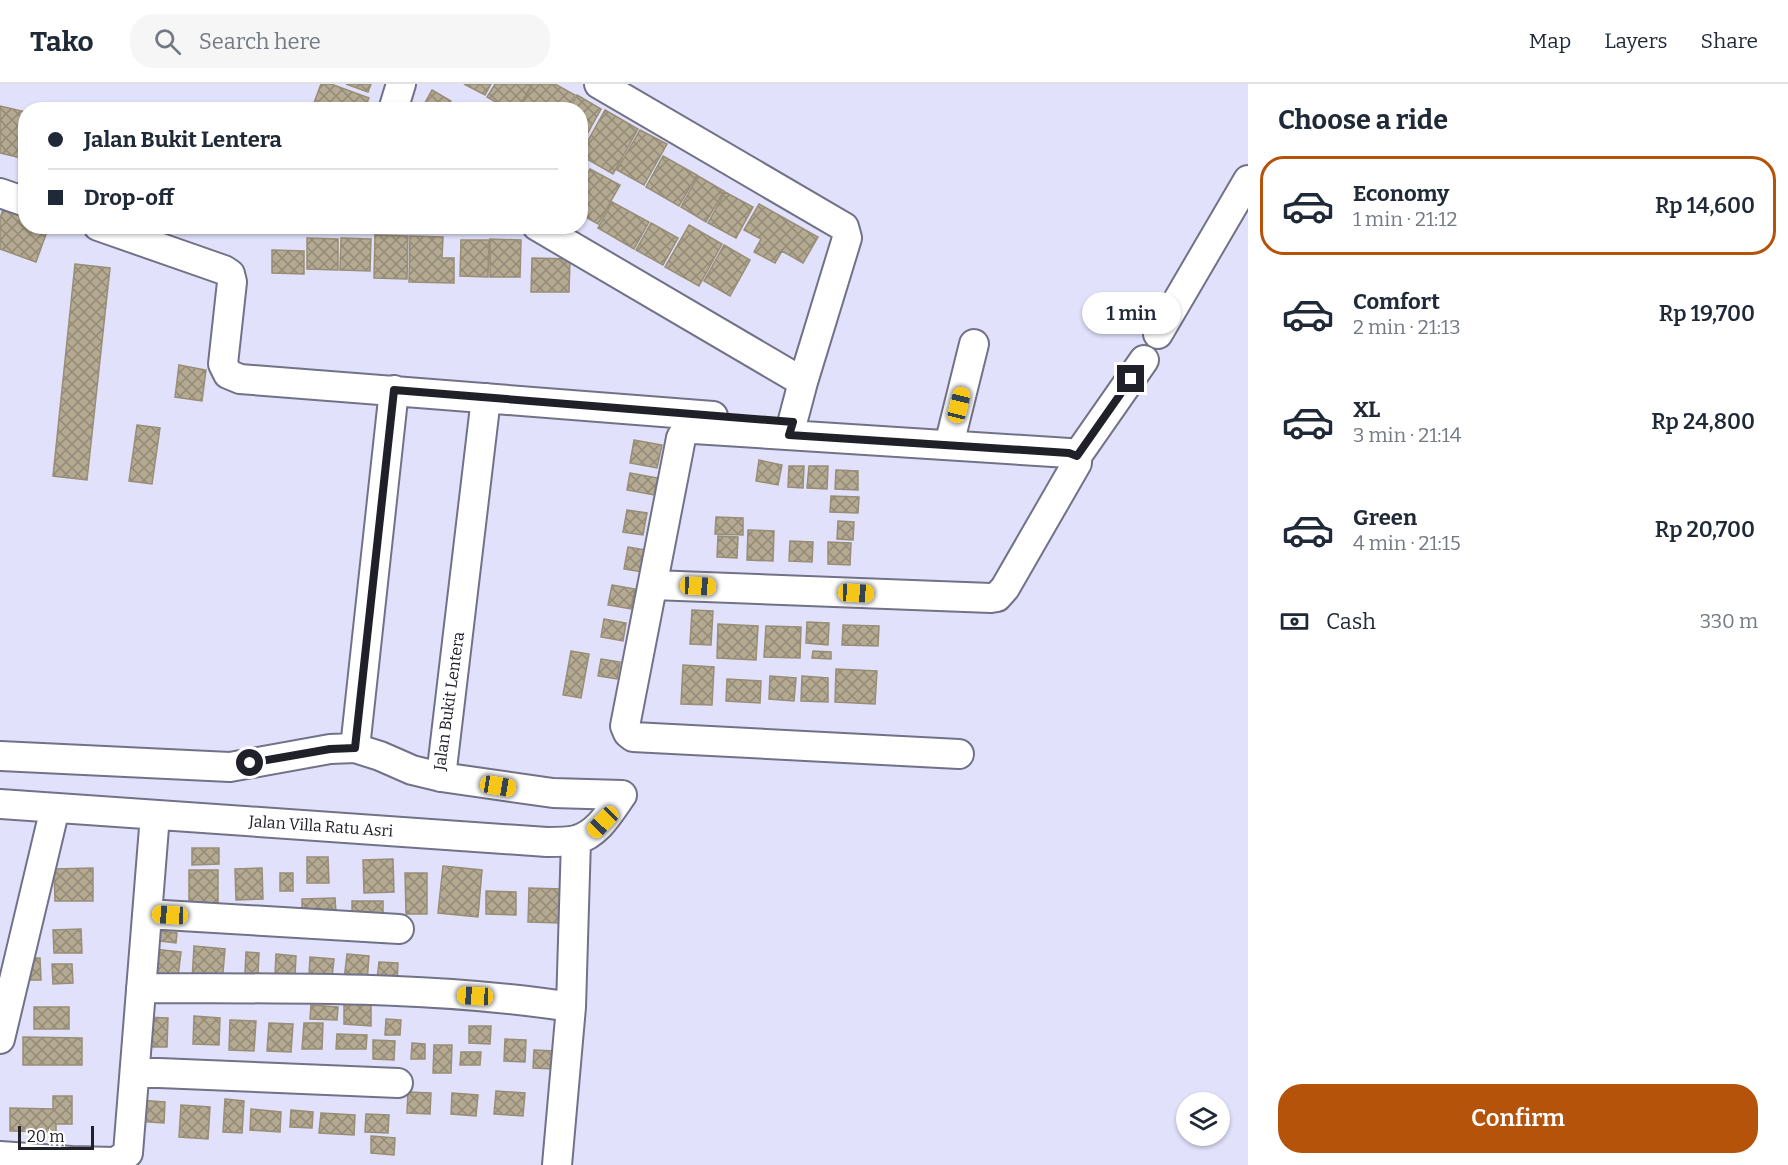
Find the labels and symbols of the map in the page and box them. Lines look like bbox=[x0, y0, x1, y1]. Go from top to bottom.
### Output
callout: 1 min bbox=[1082, 292, 1180, 334]
route end bbox=[1117, 365, 1144, 392]
car bbox=[946, 385, 972, 425]
car bbox=[680, 576, 716, 596]
car bbox=[838, 583, 874, 603]
street label: Jalan Bukit Lentera bbox=[430, 630, 468, 773]
route start bbox=[236, 749, 263, 776]
car bbox=[479, 774, 517, 798]
car bbox=[584, 803, 622, 841]
street label: Jalan Villa Ratu Asri bbox=[247, 811, 394, 841]
car bbox=[152, 905, 188, 925]
car bbox=[457, 986, 493, 1006]
scale bar bbox=[18, 1123, 94, 1150]

